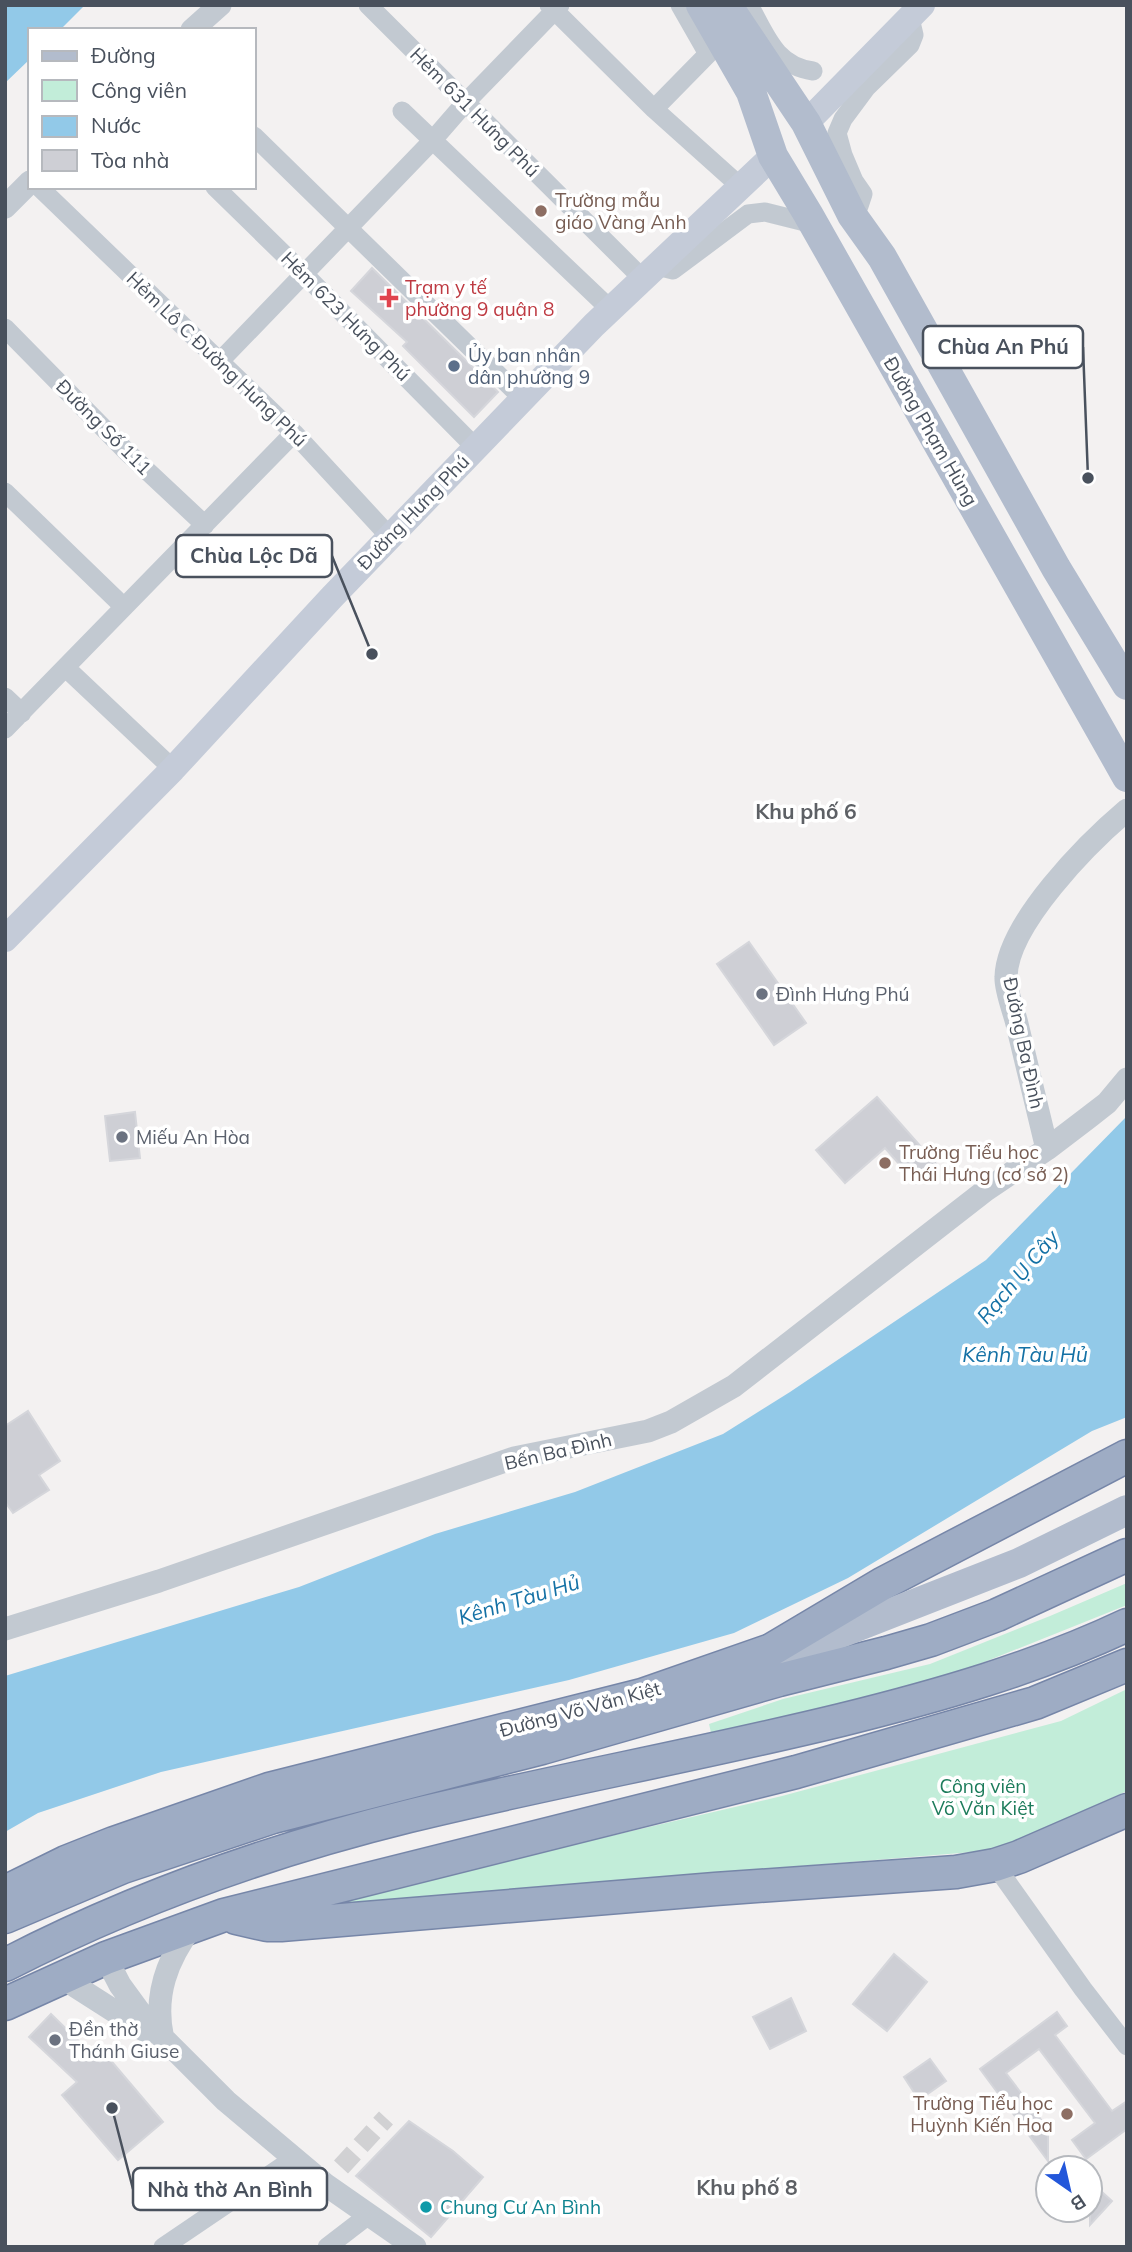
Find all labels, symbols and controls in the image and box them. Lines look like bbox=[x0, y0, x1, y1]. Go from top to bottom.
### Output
legend bbox=[28, 28, 256, 189]
text: Đường bbox=[91, 42, 156, 68]
street label: Hẻm 631 Hưng Phú bbox=[405, 42, 545, 182]
text: Công viên bbox=[91, 77, 187, 103]
text: Nước bbox=[91, 112, 141, 138]
text: Tòa nhà bbox=[91, 147, 169, 173]
place label: Trường mẫu giáo Vàng Anh bbox=[555, 188, 687, 234]
marker: Trường mẫu giáo Vàng Anh bbox=[533, 203, 549, 219]
street label: Hẻm 623 Hưng Phú bbox=[276, 246, 416, 386]
street label: Hẻm Lô C Đường Hưng Phú bbox=[122, 266, 312, 452]
place label: Trạm y tế phường 9 quận 8 bbox=[405, 275, 555, 321]
marker: Trạm y tế phường 9 quận 8 bbox=[379, 288, 399, 308]
callout: Chùa An Phú bbox=[923, 326, 1083, 368]
text: Chùa An Phú bbox=[937, 333, 1069, 359]
place label: Ủy ban nhân dân phường 9 bbox=[468, 343, 590, 389]
street label: Đường Phạm Hùng bbox=[879, 352, 983, 510]
marker: Ủy ban nhân dân phường 9 bbox=[446, 358, 462, 374]
street label: Đường Số 111 bbox=[51, 374, 157, 480]
street label: Đường Hưng Phú bbox=[352, 449, 474, 575]
callout: Chùa Lộc Dã bbox=[176, 535, 332, 577]
text: Chùa Lộc Dã bbox=[190, 542, 318, 568]
district label: Khu phố 6 bbox=[755, 798, 857, 824]
street label: Đường Ba Đình bbox=[998, 975, 1050, 1111]
place label: Đình Hưng Phú bbox=[776, 982, 910, 1006]
marker: Đình Hưng Phú bbox=[754, 986, 770, 1002]
place label: Miếu An Hòa bbox=[136, 1125, 250, 1149]
marker: Miếu An Hòa bbox=[114, 1129, 130, 1145]
place label: Trường Tiểu học Thái Hưng (cơ sở 2) bbox=[899, 1140, 1069, 1186]
marker: Trường Tiểu học Thái Hưng (cơ sở 2) bbox=[877, 1155, 893, 1171]
water label: Rạch Ụ Cây bbox=[971, 1224, 1064, 1328]
water label: Kênh Tàu Hủ bbox=[962, 1341, 1088, 1367]
street label: Bến Ba Đình bbox=[502, 1427, 614, 1475]
water label: Kênh Tàu Hủ bbox=[455, 1568, 583, 1630]
street label: Đường Võ Văn Kiệt bbox=[497, 1676, 664, 1742]
park label: Công viên Võ Văn Kiệt bbox=[932, 1774, 1034, 1820]
place label: Đền thờ Thánh Giuse bbox=[69, 2017, 179, 2063]
marker: Đền thờ Thánh Giuse bbox=[47, 2032, 63, 2048]
place label: Trường Tiểu học Huỳnh Kiến Hoa bbox=[910, 2091, 1053, 2137]
marker: Trường Tiểu học Huỳnh Kiến Hoa bbox=[1059, 2106, 1075, 2122]
north arrow bbox=[1034, 2154, 1104, 2224]
callout: Nhà thờ An Bình bbox=[133, 2168, 327, 2210]
district label: Khu phố 8 bbox=[696, 2174, 798, 2200]
text: Nhà thờ An Bình bbox=[147, 2176, 313, 2202]
text: B bbox=[1066, 2189, 1091, 2217]
place label: Chung Cư An Bình bbox=[440, 2195, 601, 2219]
marker: Chung Cư An Bình bbox=[418, 2199, 434, 2215]

